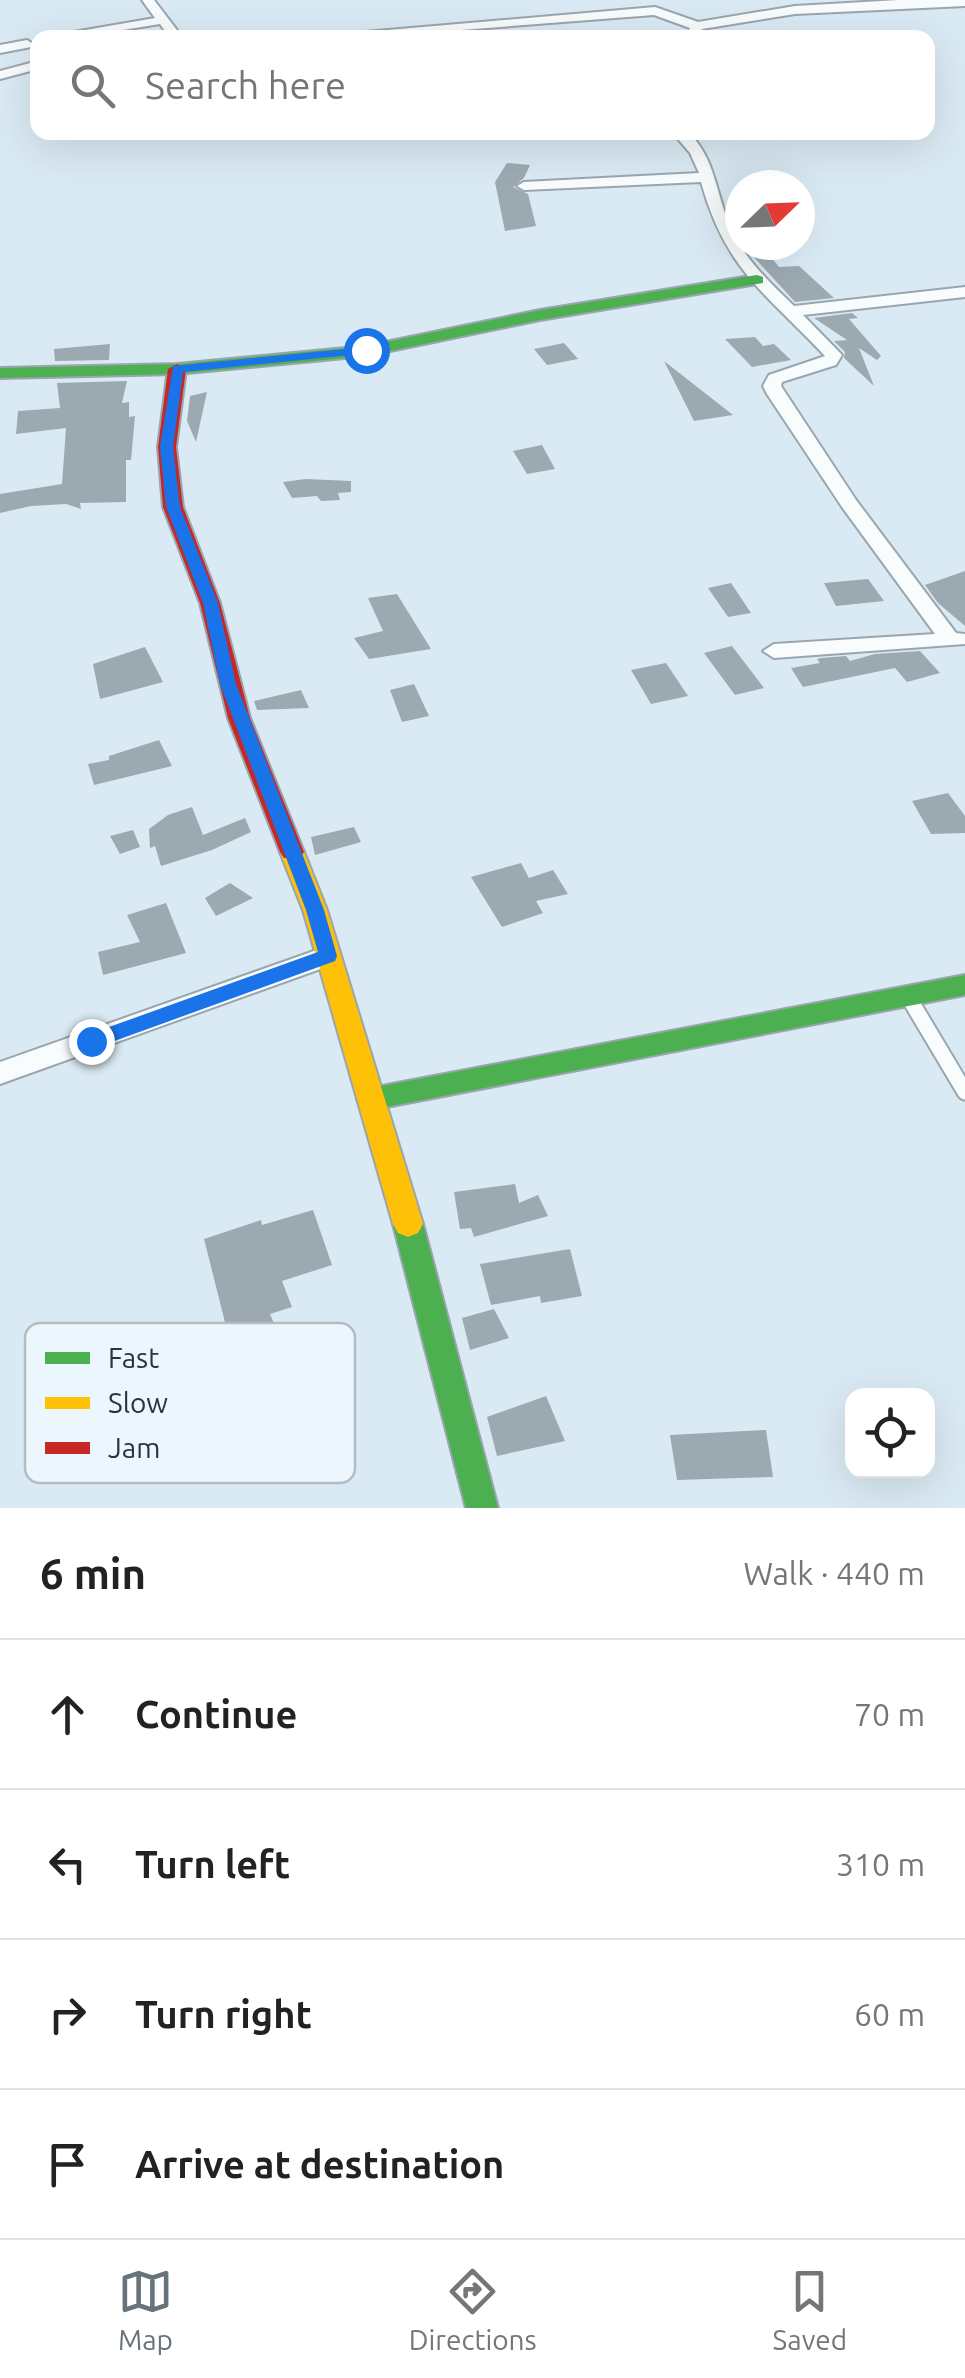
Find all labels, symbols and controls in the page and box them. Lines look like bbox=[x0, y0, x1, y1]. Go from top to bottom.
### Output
search box bbox=[30, 30, 935, 140]
icon: search bbox=[65, 58, 120, 113]
text: Search here bbox=[145, 64, 346, 106]
north arrow bbox=[725, 170, 815, 260]
route start bbox=[344, 328, 390, 374]
route end bbox=[69, 1019, 115, 1065]
legend bbox=[25, 1323, 355, 1483]
text: Fast bbox=[108, 1342, 159, 1373]
text: Slow bbox=[108, 1387, 168, 1418]
map controls bbox=[845, 1388, 935, 1478]
button: locate bbox=[845, 1388, 935, 1478]
text: Jam bbox=[108, 1432, 160, 1463]
text: 6 min bbox=[40, 1550, 146, 1597]
text: Walk · 440 m bbox=[743, 1555, 925, 1591]
icon: ahead bbox=[40, 1687, 95, 1742]
text: Continue bbox=[135, 1693, 297, 1735]
text: 70 m bbox=[854, 1696, 925, 1732]
icon: left bbox=[40, 1837, 95, 1892]
text: Turn left bbox=[135, 1843, 290, 1885]
text: 310 m bbox=[836, 1846, 925, 1882]
icon: right bbox=[40, 1987, 95, 2042]
text: Turn right bbox=[135, 1993, 312, 2035]
text: 60 m bbox=[854, 1996, 925, 2032]
icon: arrive bbox=[40, 2137, 95, 2192]
text: Arrive at destination bbox=[135, 2143, 504, 2185]
tab: Map bbox=[118, 2264, 173, 2355]
tab: Directions bbox=[409, 2264, 537, 2355]
tab: Saved bbox=[773, 2264, 847, 2355]

